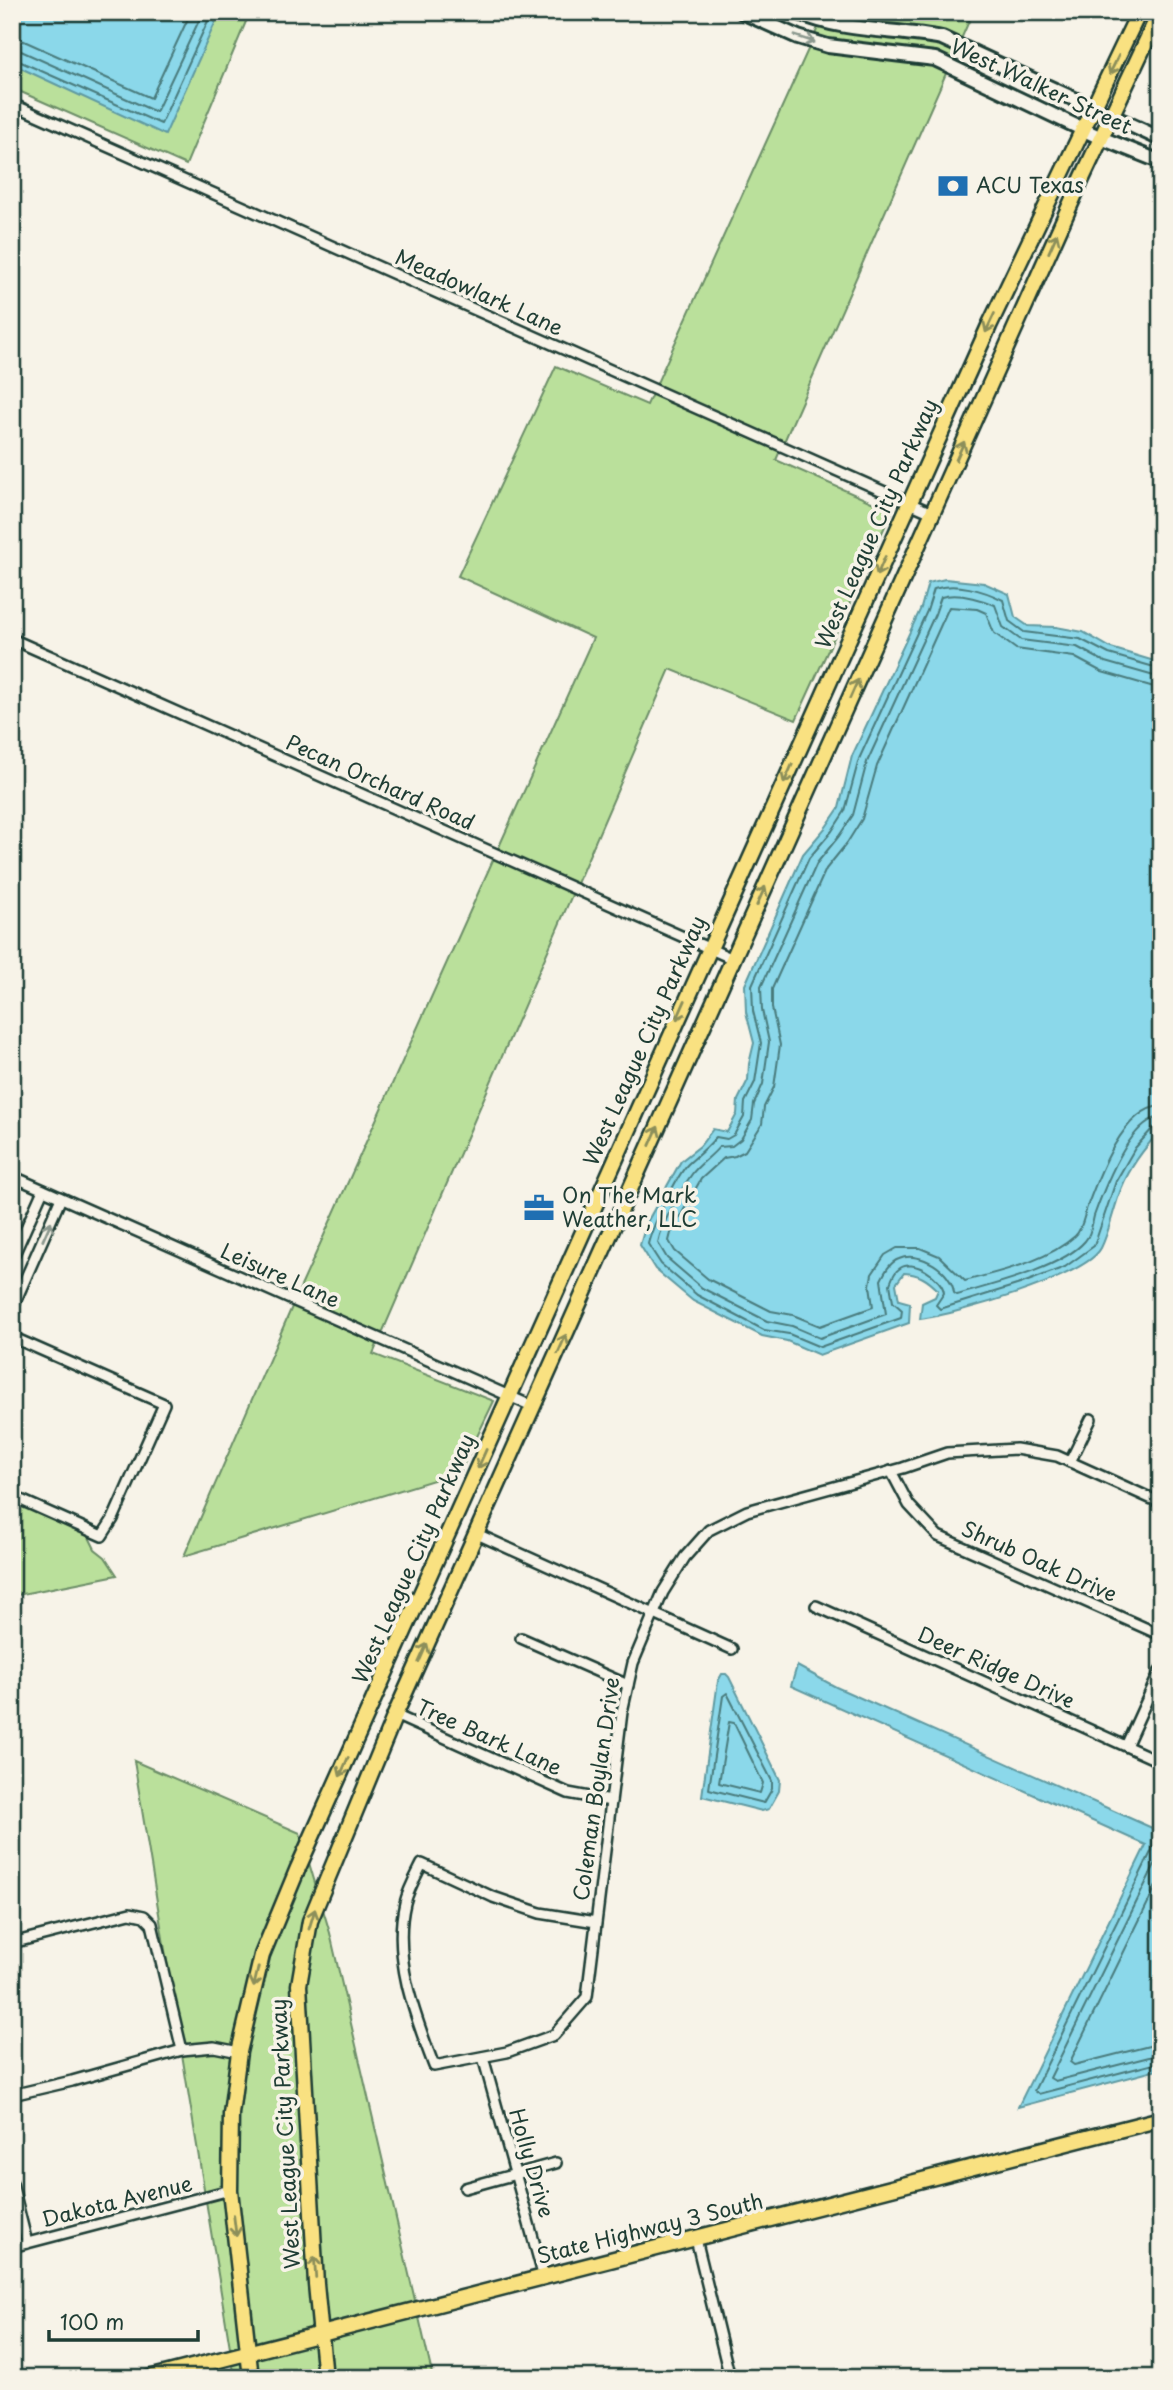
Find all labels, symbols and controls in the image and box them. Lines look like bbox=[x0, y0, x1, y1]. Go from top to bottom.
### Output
street label: West Walker Street bbox=[946, 29, 1138, 141]
one-way arrow bbox=[794, 33, 816, 46]
one-way arrow bbox=[1106, 54, 1120, 75]
place label: ACU Texas bbox=[976, 168, 1084, 200]
bank icon: ACU Texas bbox=[936, 169, 970, 203]
one-way arrow bbox=[1047, 233, 1060, 254]
street label: Meadowlark Lane bbox=[391, 240, 569, 343]
one-way arrow bbox=[983, 312, 997, 333]
street label: West League City Parkway bbox=[806, 393, 945, 653]
one-way arrow bbox=[954, 441, 967, 462]
one-way arrow bbox=[874, 555, 887, 577]
one-way arrow bbox=[848, 679, 861, 700]
street label: Pecan Orchard Road bbox=[281, 725, 480, 837]
one-way arrow bbox=[781, 763, 794, 784]
one-way arrow bbox=[755, 886, 768, 908]
street label: West League City Parkway bbox=[574, 910, 713, 1170]
one-way arrow bbox=[674, 999, 687, 1021]
one-way arrow bbox=[648, 1126, 661, 1148]
place label: On The Mark Weather, LLC bbox=[562, 1178, 697, 1234]
office icon: On The Mark Weather, LLC bbox=[522, 1191, 556, 1225]
one-way arrow bbox=[41, 1221, 54, 1242]
street label: Leisure Lane bbox=[216, 1234, 346, 1315]
one-way arrow bbox=[556, 1334, 569, 1355]
street label: West League City Parkway bbox=[343, 1428, 482, 1688]
one-way arrow bbox=[475, 1448, 488, 1469]
street label: Shrub Oak Drive bbox=[957, 1511, 1123, 1609]
street label: Deer Ridge Drive bbox=[913, 1617, 1081, 1715]
one-way arrow bbox=[417, 1643, 430, 1664]
street label: Coleman Boylan Drive bbox=[563, 1675, 627, 1903]
street label: Tree Bark Lane bbox=[412, 1690, 568, 1783]
one-way arrow bbox=[336, 1756, 350, 1777]
one-way arrow bbox=[307, 1908, 320, 1930]
one-way arrow bbox=[249, 1965, 262, 1988]
street label: West League City Parkway bbox=[261, 1998, 307, 2270]
street label: Holly Drive bbox=[502, 2104, 564, 2221]
street label: Dakota Avenue bbox=[38, 2166, 195, 2234]
street label: State Highway 3 South bbox=[533, 2183, 766, 2271]
one-way arrow bbox=[228, 2214, 241, 2237]
one-way arrow bbox=[308, 2256, 321, 2279]
scale bar bbox=[49, 2299, 198, 2343]
text: 100 m bbox=[60, 2305, 124, 2337]

